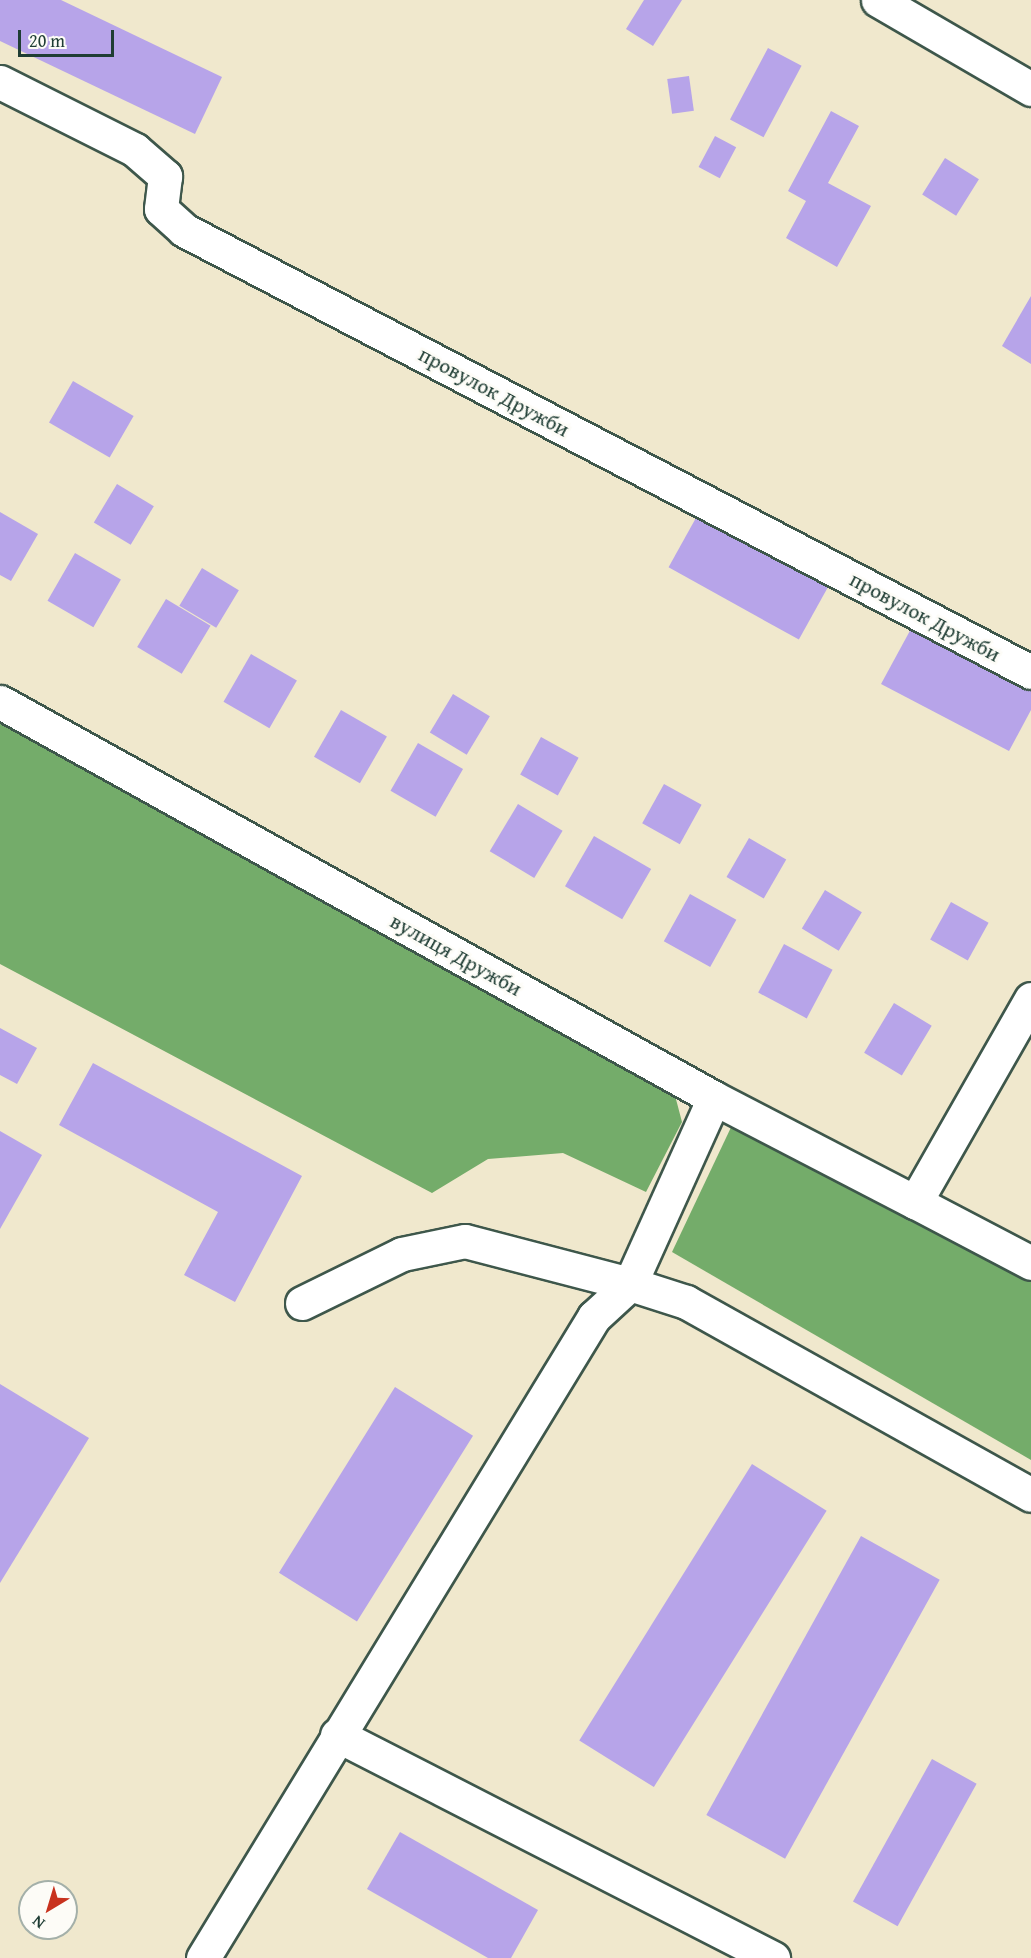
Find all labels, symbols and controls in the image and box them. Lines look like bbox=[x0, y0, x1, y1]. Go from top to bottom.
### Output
scale bar bbox=[21, 18, 117, 56]
text: 20 m bbox=[29, 27, 65, 54]
street label: провулок Дружби bbox=[414, 342, 574, 442]
street label: провулок Дружби bbox=[845, 567, 1005, 667]
street label: вулиця Дружби bbox=[386, 909, 526, 1001]
north arrow bbox=[18, 1880, 78, 1940]
text: N bbox=[27, 1910, 50, 1935]

